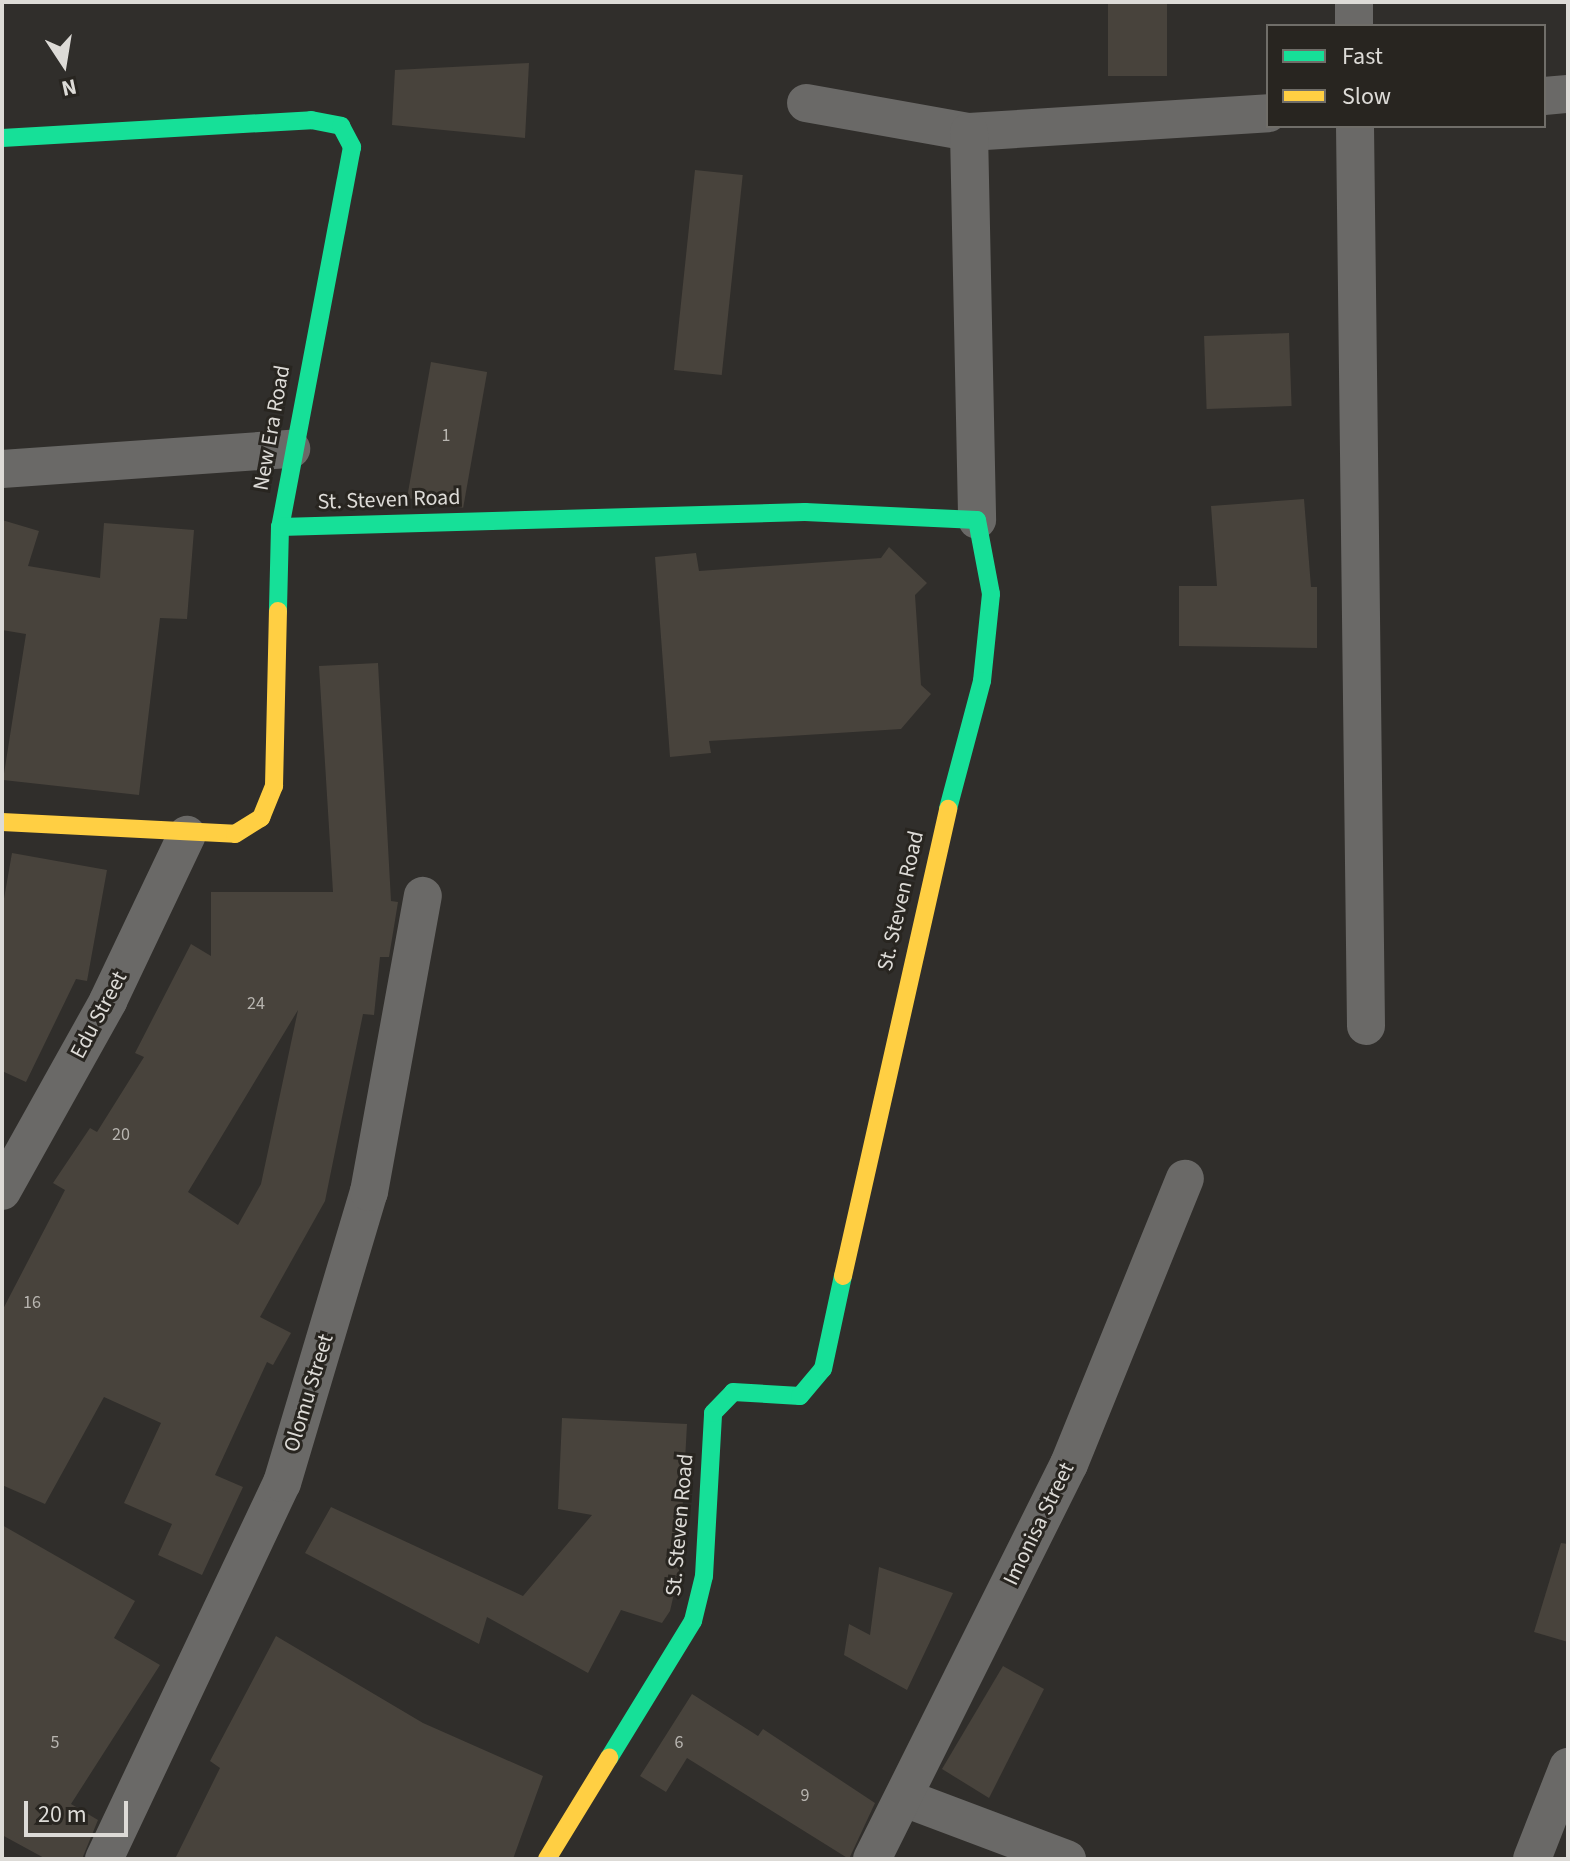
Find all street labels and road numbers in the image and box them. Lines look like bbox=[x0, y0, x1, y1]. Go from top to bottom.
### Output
street label: New Era Road bbox=[248, 363, 296, 493]
street label: St. Steven Road bbox=[317, 484, 461, 516]
street label: St. Steven Road bbox=[872, 828, 930, 974]
street label: Edu Street bbox=[65, 967, 133, 1063]
street label: Olomu Street bbox=[279, 1331, 339, 1455]
street label: St. Steven Road bbox=[661, 1453, 699, 1597]
street label: Imonisa Street bbox=[998, 1458, 1080, 1590]

